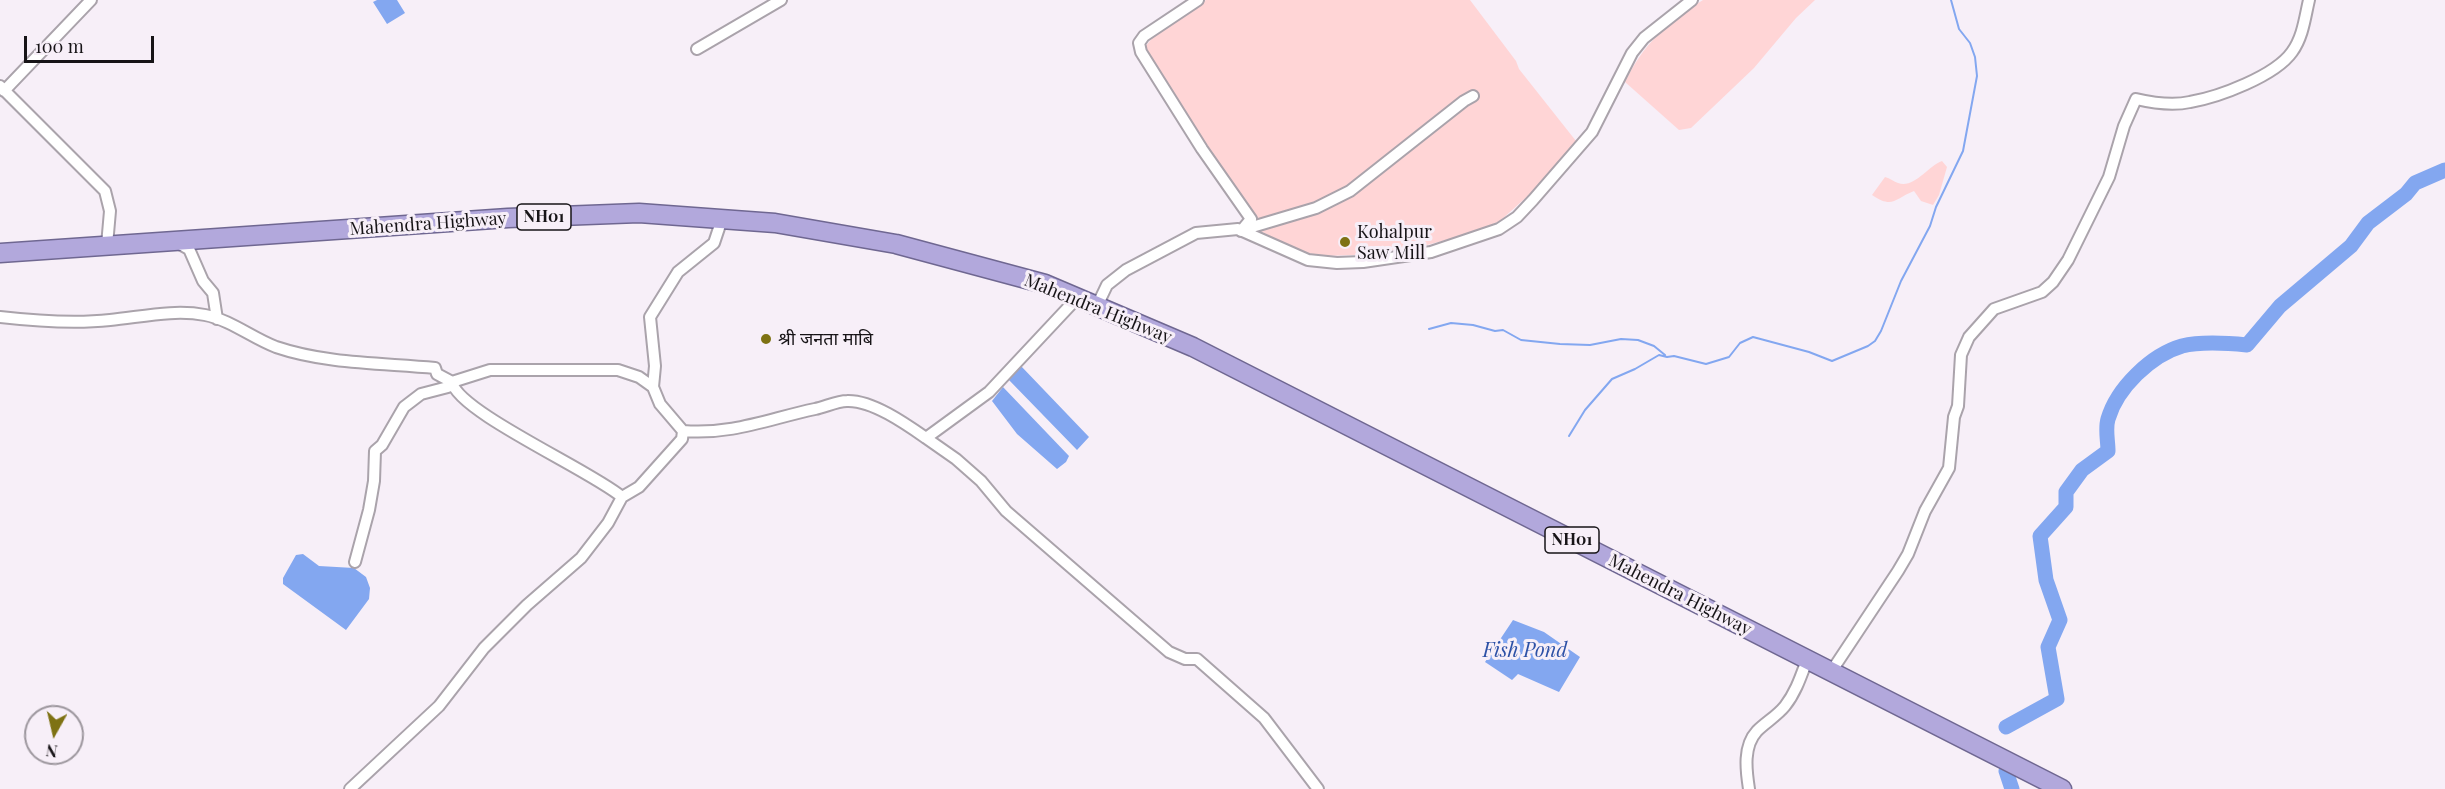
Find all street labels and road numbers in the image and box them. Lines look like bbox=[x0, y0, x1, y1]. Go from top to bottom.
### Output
road number: NH01 bbox=[517, 204, 571, 230]
street label: Mahendra Highway bbox=[349, 208, 507, 240]
street label: Mahendra Highway bbox=[1021, 270, 1175, 348]
road number: NH01 bbox=[1545, 527, 1599, 553]
street label: Mahendra Highway bbox=[1605, 550, 1755, 640]

